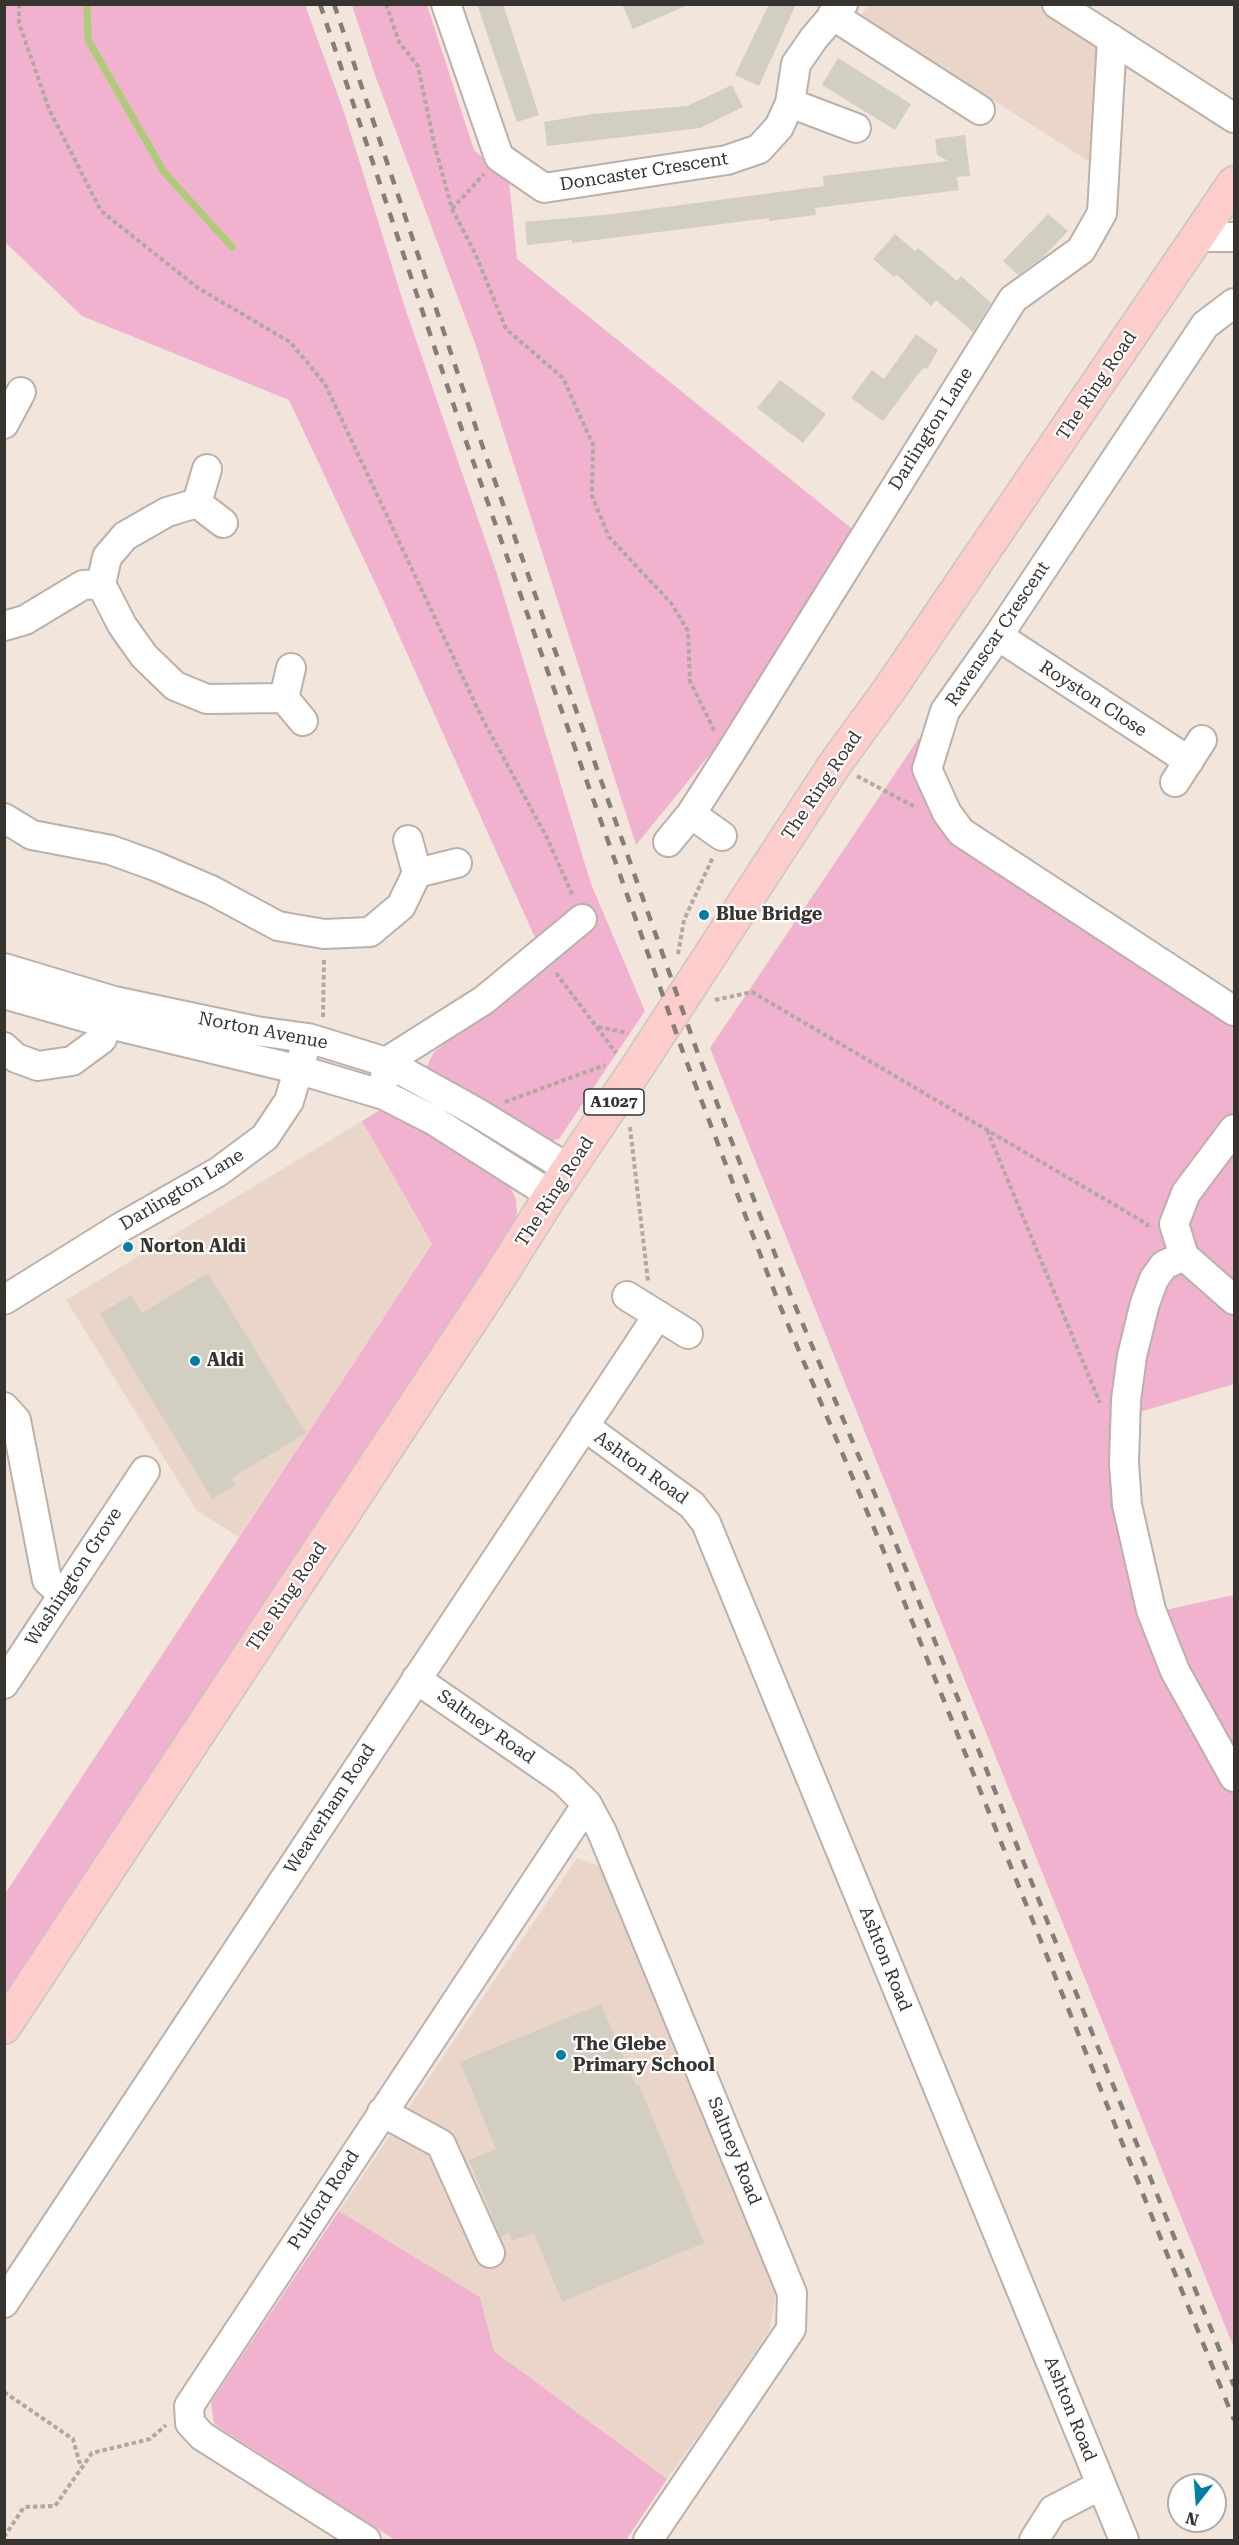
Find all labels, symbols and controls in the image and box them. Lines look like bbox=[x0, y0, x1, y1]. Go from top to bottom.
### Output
street label: Doncaster Crescent bbox=[558, 148, 730, 196]
street label: The Ring Road bbox=[1053, 327, 1141, 445]
street label: Darlington Lane bbox=[885, 364, 977, 494]
street label: Ravenscar Crescent bbox=[941, 557, 1055, 711]
street label: Royston Close bbox=[1035, 656, 1151, 742]
street label: The Ring Road bbox=[778, 727, 866, 845]
place label: Blue Bridge bbox=[716, 904, 822, 926]
marker: Blue Bridge bbox=[697, 908, 711, 922]
street label: Norton Avenue bbox=[197, 1008, 329, 1054]
road number: A1027 bbox=[584, 1089, 644, 1115]
street label: The Ring Road bbox=[511, 1133, 599, 1251]
street label: Darlington Lane bbox=[116, 1144, 248, 1236]
place label: Norton Aldi bbox=[140, 1236, 246, 1258]
marker: Norton Aldi bbox=[121, 1240, 135, 1254]
place label: Aldi bbox=[207, 1350, 244, 1372]
marker: Aldi bbox=[188, 1354, 202, 1368]
street label: Ashton Road bbox=[590, 1427, 692, 1509]
street label: Washington Grove bbox=[21, 1504, 127, 1650]
street label: The Ring Road bbox=[243, 1538, 331, 1656]
street label: Saltney Road bbox=[433, 1685, 539, 1769]
street label: Weaverham Road bbox=[280, 1740, 380, 1878]
street label: Ashton Road bbox=[854, 1904, 916, 2014]
place label: The Glebe Primary School bbox=[573, 2034, 715, 2076]
marker: The Glebe Primary School bbox=[554, 2048, 568, 2062]
street label: Saltney Road bbox=[703, 2094, 765, 2208]
street label: Pulford Road bbox=[284, 2146, 364, 2254]
street label: Ashton Road bbox=[1039, 2354, 1101, 2464]
north arrow bbox=[1167, 2473, 1227, 2533]
text: N bbox=[1184, 2508, 1201, 2530]

